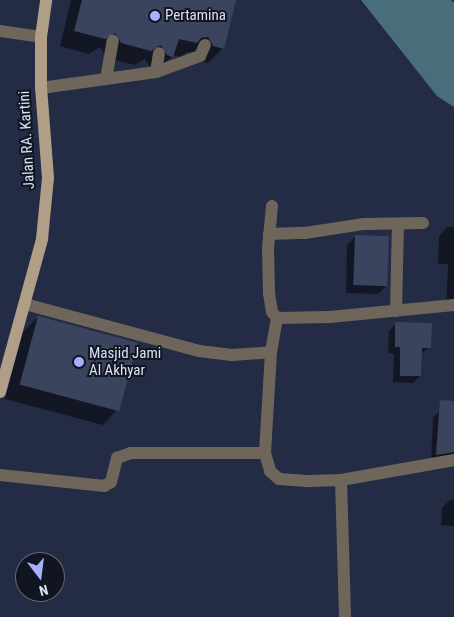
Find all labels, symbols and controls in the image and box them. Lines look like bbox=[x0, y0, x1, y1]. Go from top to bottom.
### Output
place label: Pertamina bbox=[165, 7, 226, 25]
marker: Pertamina bbox=[149, 10, 161, 22]
street label: Jalan RA. Kartini bbox=[15, 90, 39, 190]
place label: Masjid Jami Al Akhyar bbox=[89, 344, 161, 379]
marker: Masjid Jami Al Akhyar bbox=[73, 356, 85, 368]
north arrow bbox=[15, 552, 65, 602]
text: N bbox=[37, 582, 50, 599]

